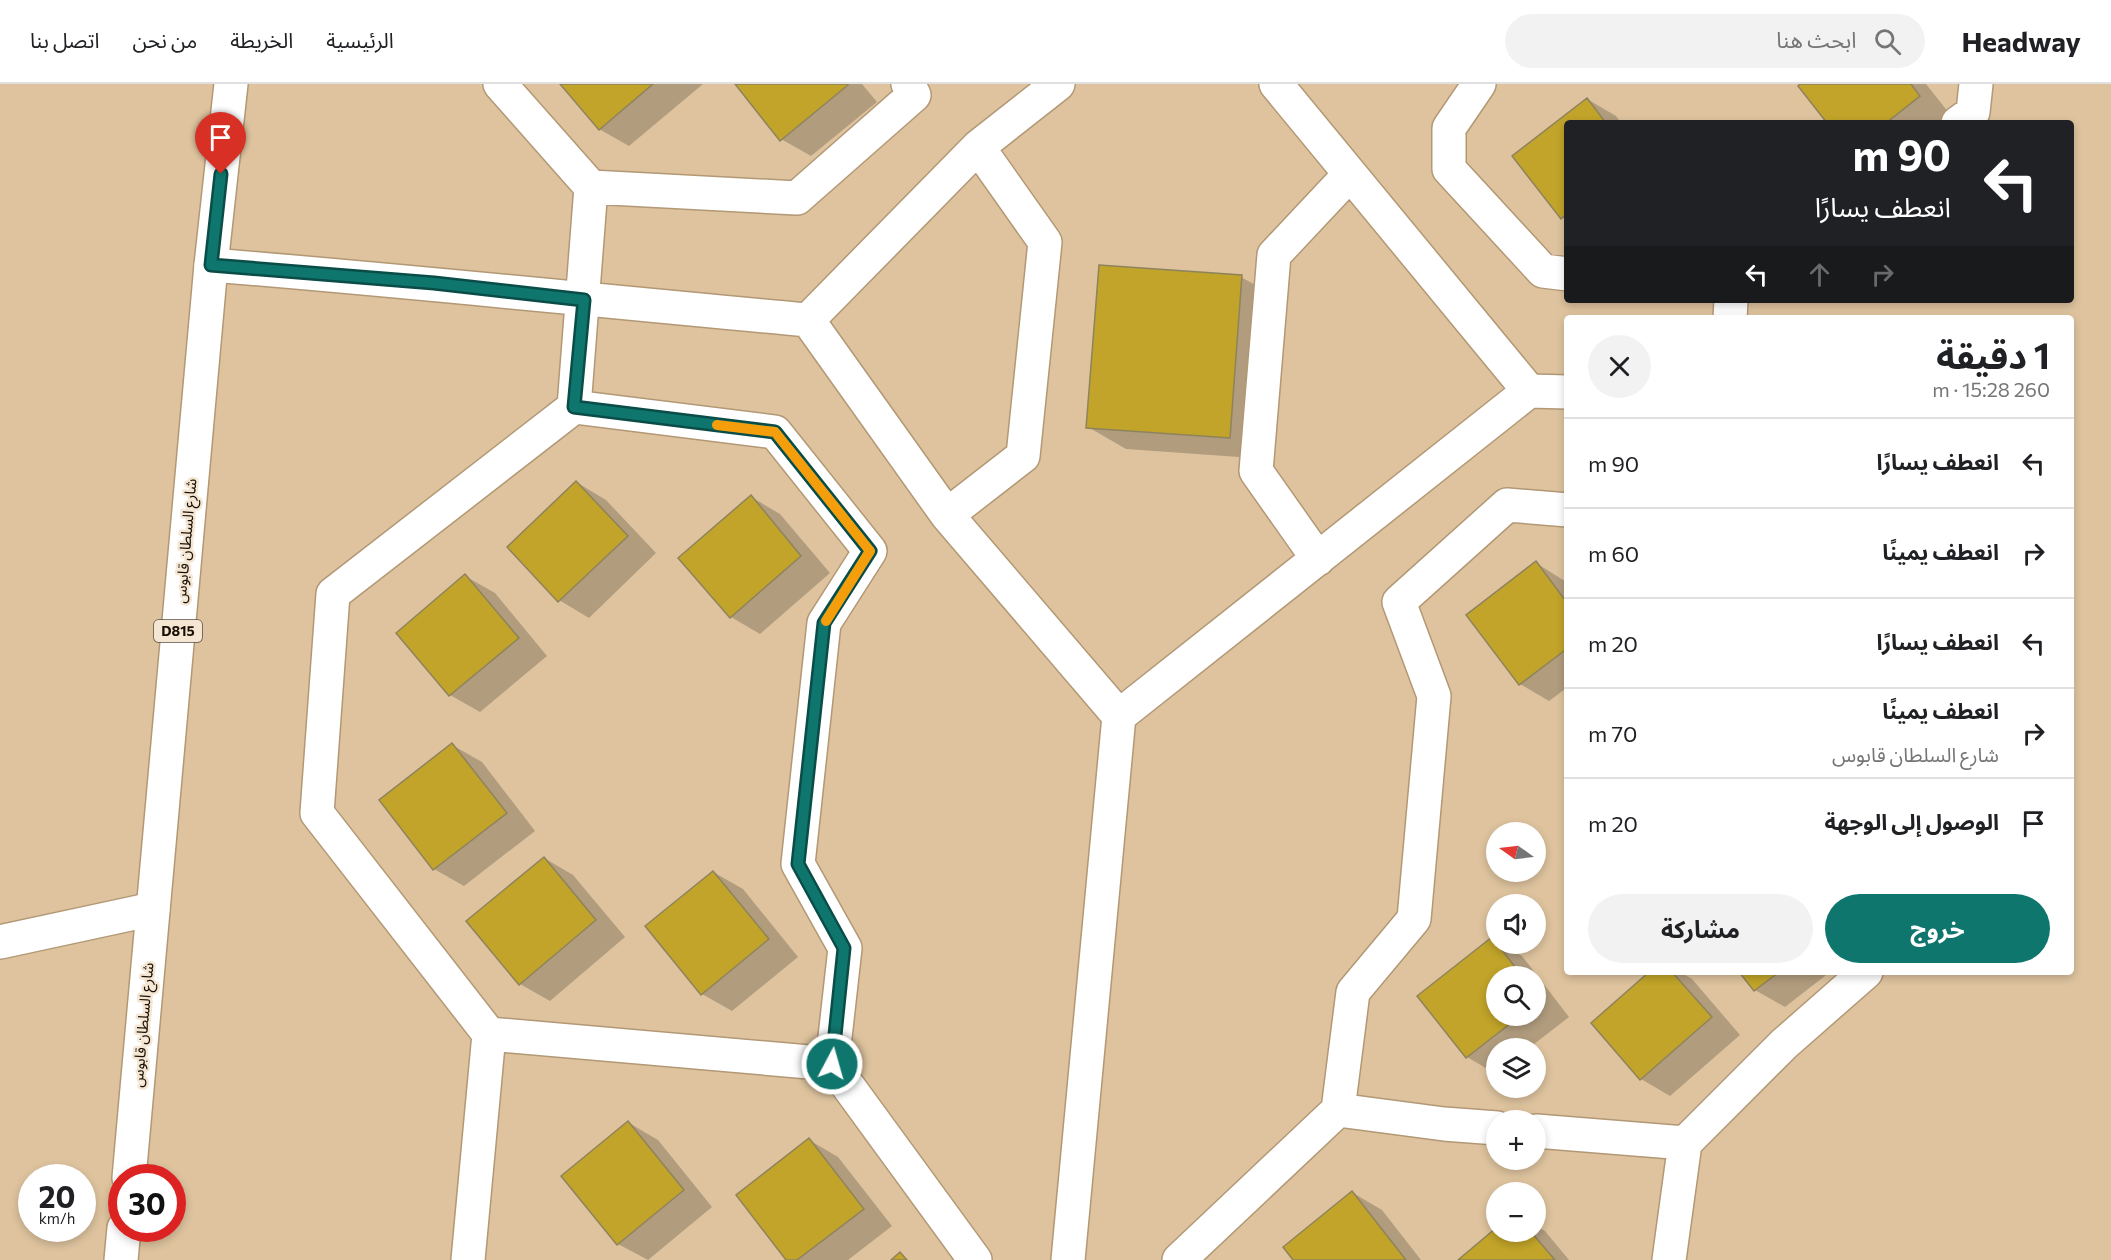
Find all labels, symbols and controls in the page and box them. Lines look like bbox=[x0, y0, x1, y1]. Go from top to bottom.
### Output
search box bbox=[1505, 14, 1925, 68]
text: Headway bbox=[1961, 24, 2081, 58]
icon: search bbox=[1871, 25, 1904, 58]
text: ابحث هنا bbox=[1776, 26, 1856, 53]
text: اتصل بنا bbox=[30, 27, 100, 52]
text: من نحن bbox=[133, 27, 197, 52]
text: الخريطة bbox=[230, 27, 293, 52]
text: الرئيسية bbox=[326, 27, 394, 52]
pin bbox=[195, 112, 246, 174]
icon: arrive bbox=[204, 121, 237, 154]
text: 90 m bbox=[1852, 128, 1951, 180]
icon: left bbox=[1972, 144, 2050, 222]
text: انعطف يسارًا bbox=[1815, 190, 1951, 223]
icon: left bbox=[1740, 258, 1773, 291]
icon: ahead bbox=[1803, 258, 1836, 291]
icon: right bbox=[1866, 258, 1899, 291]
text: 1 دقيقة bbox=[1936, 332, 2050, 376]
button: close bbox=[1588, 335, 1651, 398]
text: 260 m · 15:28 bbox=[1932, 377, 2050, 401]
icon: left bbox=[2017, 447, 2050, 480]
text: انعطف يسارًا bbox=[1877, 448, 1999, 475]
text: 90 m bbox=[1588, 450, 1639, 477]
street label: شارع السلطان قابوس bbox=[171, 477, 203, 604]
icon: right bbox=[2017, 537, 2050, 570]
text: انعطف يمينًا bbox=[1882, 538, 1999, 565]
text: 60 m bbox=[1588, 540, 1639, 567]
road number: D815 bbox=[154, 620, 202, 642]
icon: left bbox=[2017, 627, 2050, 660]
text: انعطف يسارًا bbox=[1877, 628, 1999, 655]
text: 20 m bbox=[1588, 630, 1638, 657]
text: انعطف يمينًا bbox=[1882, 697, 1999, 724]
icon: right bbox=[2017, 717, 2050, 750]
text: 70 m bbox=[1588, 720, 1637, 747]
text: شارع السلطان قابوس bbox=[1832, 742, 1999, 766]
icon: arrive bbox=[2017, 807, 2050, 840]
text: الوصول إلى الوجهة bbox=[1824, 808, 1999, 835]
text: 20 m bbox=[1588, 810, 1638, 837]
north arrow bbox=[1486, 822, 1546, 882]
map controls bbox=[1486, 822, 1546, 1242]
button: sound bbox=[1486, 894, 1546, 954]
button: مشاركة bbox=[1588, 894, 1813, 963]
button: خروج bbox=[1825, 894, 2050, 963]
street label: شارع السلطان قابوس bbox=[128, 961, 160, 1088]
button: search bbox=[1486, 966, 1546, 1026]
position arrow bbox=[800, 1032, 864, 1096]
button: layers bbox=[1486, 1038, 1546, 1098]
button: + bbox=[1486, 1110, 1546, 1170]
speed limit sign: 30 bbox=[108, 1164, 186, 1242]
text: 20 bbox=[39, 1177, 75, 1214]
button: − bbox=[1486, 1182, 1546, 1242]
text: km/h bbox=[39, 1209, 75, 1227]

